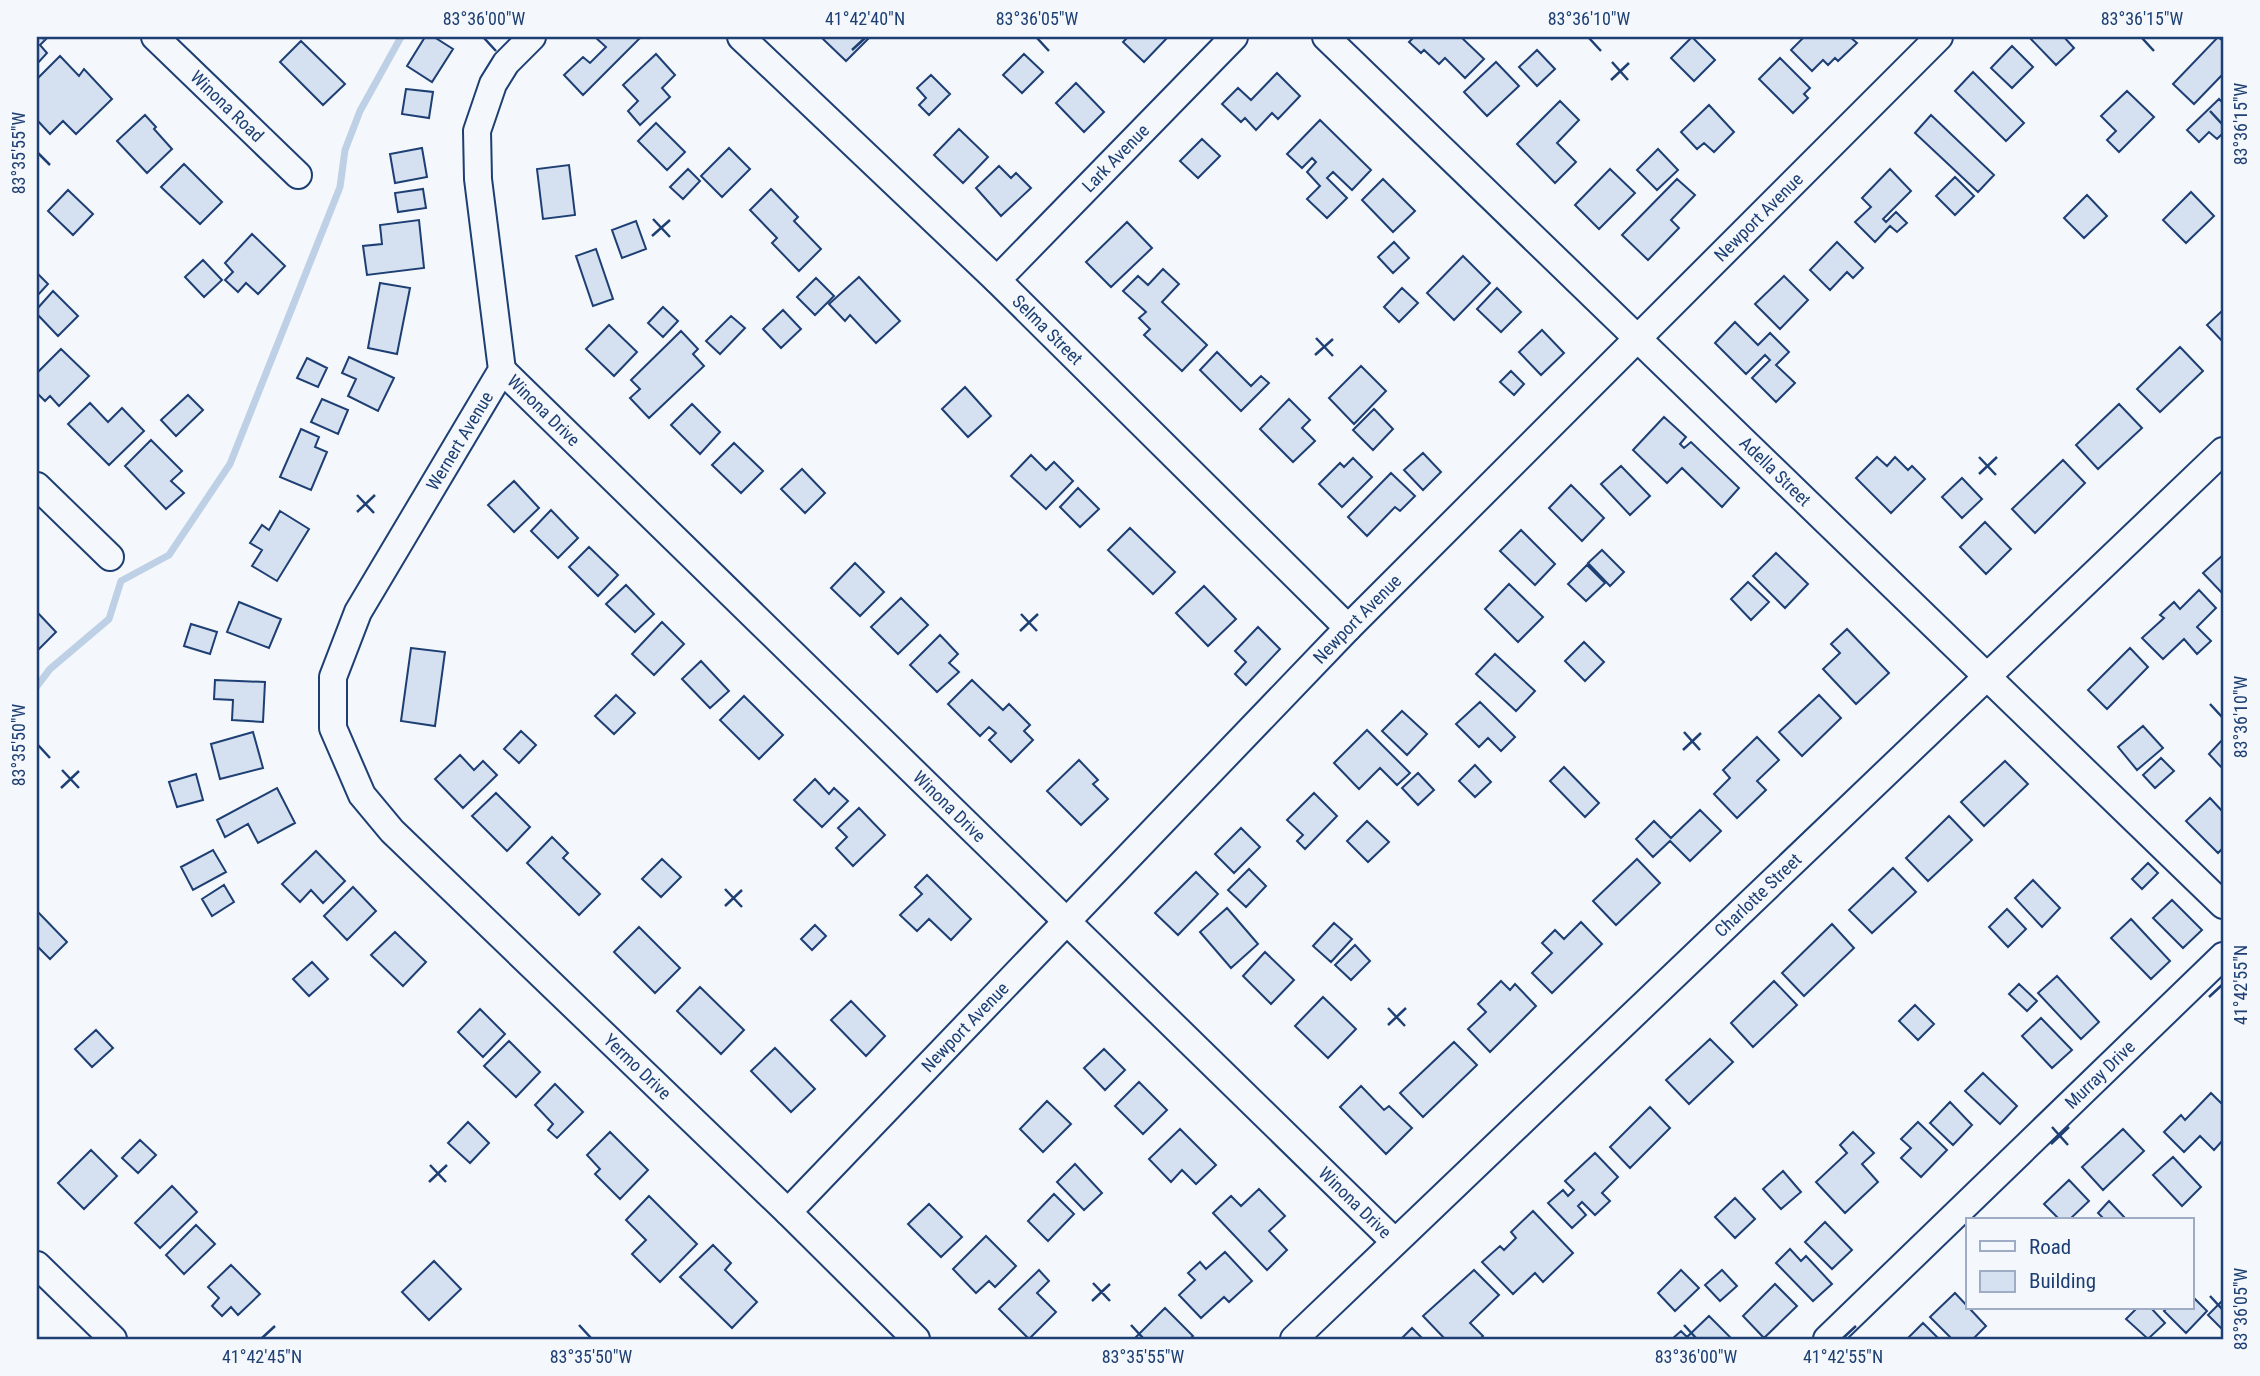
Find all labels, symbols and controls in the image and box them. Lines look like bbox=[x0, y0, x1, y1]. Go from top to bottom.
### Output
text: 83°36'00"W bbox=[443, 8, 526, 29]
text: 41°42'40"N bbox=[825, 8, 905, 29]
text: 83°36'05"W bbox=[996, 8, 1079, 29]
text: 83°36'10"W bbox=[1548, 8, 1631, 29]
text: 83°36'15"W bbox=[2101, 8, 2184, 29]
street label: Winona Road bbox=[186, 66, 268, 146]
text: 83°36'15"W bbox=[2230, 82, 2251, 165]
text: 83°35'55"W bbox=[8, 111, 29, 194]
street label: Lark Avenue bbox=[1078, 120, 1153, 196]
street label: Newport Avenue bbox=[1710, 168, 1807, 266]
street label: Selma Street bbox=[1008, 290, 1087, 369]
street label: Winona Drive bbox=[503, 370, 584, 450]
street label: Wernert Avenue bbox=[422, 387, 497, 494]
street label: Adella Street bbox=[1735, 432, 1815, 510]
street label: Newport Avenue bbox=[1309, 570, 1405, 668]
text: 83°36'10"W bbox=[2230, 675, 2251, 758]
text: 83°35'50"W bbox=[8, 703, 29, 786]
street label: Winona Drive bbox=[909, 766, 990, 846]
street label: Charlotte Street bbox=[1710, 849, 1805, 941]
text: 41°42'55"N bbox=[2230, 945, 2251, 1025]
street label: Newport Avenue bbox=[917, 978, 1013, 1076]
street label: Yermo Drive bbox=[599, 1029, 676, 1104]
street label: Murray Drive bbox=[2061, 1036, 2139, 1113]
street label: Winona Drive bbox=[1315, 1162, 1396, 1242]
legend bbox=[1966, 1218, 2194, 1310]
text: Road bbox=[2029, 1235, 2071, 1259]
text: 83°36'05"W bbox=[2230, 1267, 2251, 1350]
text: Building bbox=[2029, 1269, 2096, 1293]
text: 41°42'45"N bbox=[222, 1346, 302, 1367]
text: 83°35'50"W bbox=[550, 1346, 633, 1367]
text: 83°35'55"W bbox=[1102, 1346, 1185, 1367]
text: 83°36'00"W bbox=[1655, 1346, 1738, 1367]
text: 41°42'55"N bbox=[1803, 1346, 1883, 1367]

